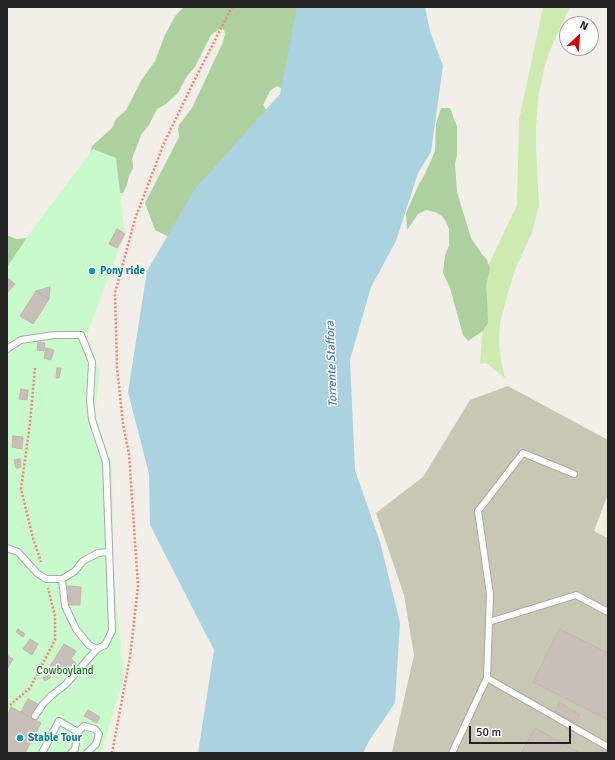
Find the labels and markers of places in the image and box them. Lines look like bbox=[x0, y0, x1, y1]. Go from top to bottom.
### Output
place label: Pony ride bbox=[100, 264, 145, 278]
marker: Pony ride bbox=[87, 266, 97, 276]
place label: Stable Tour bbox=[28, 731, 82, 745]
marker: Stable Tour bbox=[15, 733, 25, 743]

